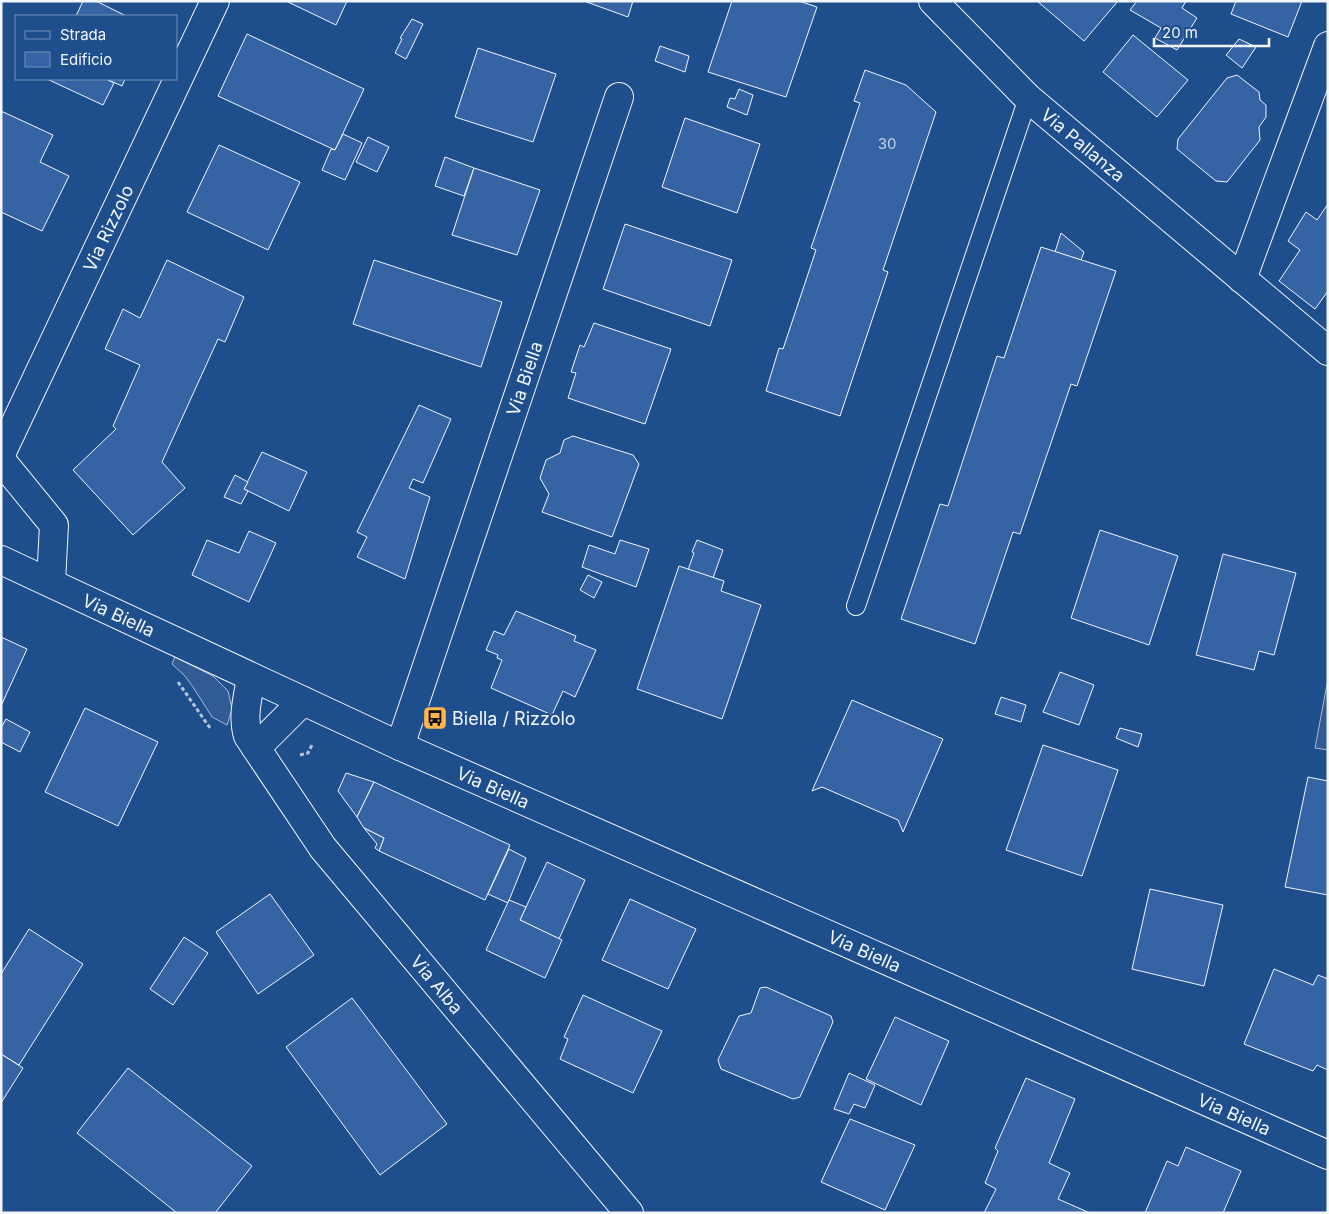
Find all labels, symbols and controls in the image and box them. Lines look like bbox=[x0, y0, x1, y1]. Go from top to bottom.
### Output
legend bbox=[15, 15, 178, 80]
scale bar bbox=[1154, 15, 1269, 47]
text: 20 m bbox=[1162, 23, 1198, 42]
text: Strada bbox=[60, 25, 106, 44]
text: Edificio bbox=[60, 50, 112, 69]
street label: Via Pallanza bbox=[1037, 103, 1129, 186]
house number: 30 bbox=[878, 134, 896, 153]
street label: Via Rizzolo bbox=[78, 181, 137, 275]
street label: Via Biella bbox=[502, 338, 546, 418]
street label: Via Biella bbox=[79, 589, 158, 641]
bus stop icon: Biella / Rizzolo bbox=[422, 705, 448, 731]
place label: Biella / Rizzolo bbox=[452, 708, 576, 729]
street label: Via Biella bbox=[453, 762, 533, 812]
street label: Via Biella bbox=[825, 926, 904, 976]
street label: Via Alba bbox=[407, 950, 468, 1018]
street label: Via Biella bbox=[1195, 1088, 1274, 1139]

